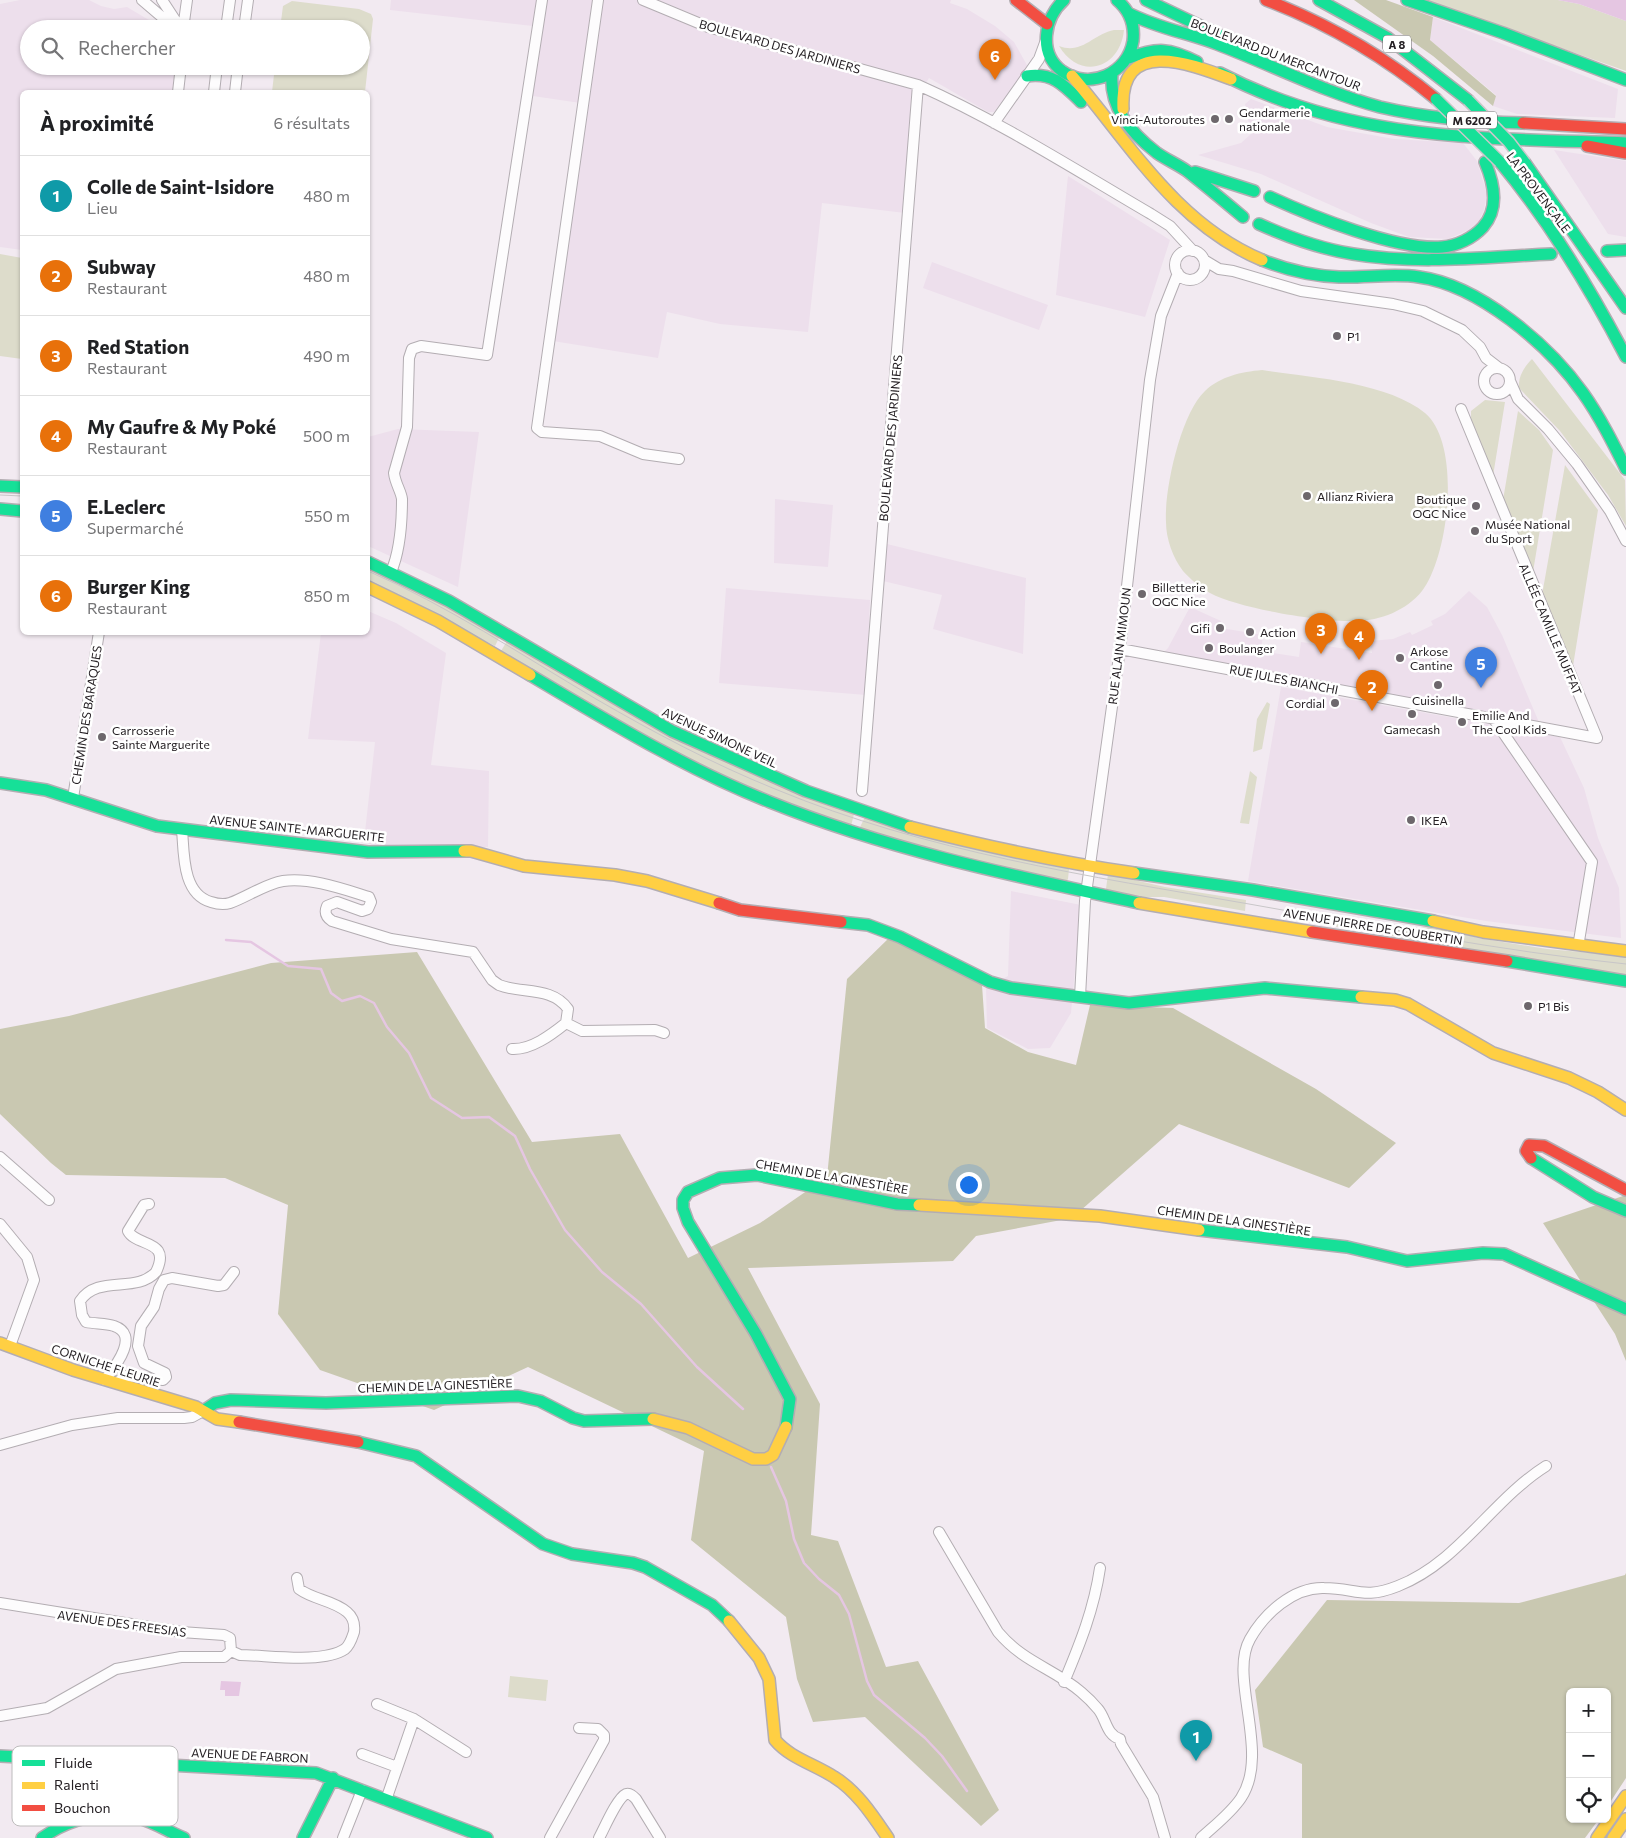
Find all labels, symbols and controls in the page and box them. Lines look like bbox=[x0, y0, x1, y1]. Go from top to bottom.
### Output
street label: BOULEVARD DU MERCANTOUR bbox=[1189, 15, 1363, 93]
street label: BOULEVARD DES JARDINIERS bbox=[698, 16, 862, 77]
search box bbox=[20, 20, 370, 75]
icon: search bbox=[38, 34, 66, 62]
text: Rechercher bbox=[78, 36, 176, 59]
road number: A 8 bbox=[1383, 36, 1411, 52]
pin: 6 bbox=[979, 39, 1011, 80]
place label: Gendarmerie nationale bbox=[1239, 105, 1310, 133]
text: À proximité bbox=[40, 110, 154, 135]
place label: Vinci-Autoroutes bbox=[1111, 112, 1205, 126]
road number: M 6202 bbox=[1447, 112, 1497, 128]
text: 6 résultats bbox=[274, 113, 350, 132]
marker: Vinci-Autoroutes bbox=[1209, 113, 1221, 125]
marker: Gendarmerie nationale bbox=[1223, 113, 1235, 125]
street label: LA PROVENÇALE bbox=[1504, 149, 1574, 235]
text: Colle de Saint-Isidore bbox=[87, 175, 274, 198]
text: 1 bbox=[52, 186, 60, 205]
text: 480 m bbox=[303, 186, 350, 205]
text: Lieu bbox=[87, 198, 118, 217]
text: Subway bbox=[87, 255, 156, 278]
text: 2 bbox=[51, 266, 61, 285]
text: 480 m bbox=[303, 266, 350, 285]
text: Restaurant bbox=[87, 278, 167, 297]
place label: P1 bbox=[1347, 329, 1360, 343]
marker: P1 bbox=[1331, 330, 1343, 342]
text: Red Station bbox=[87, 335, 189, 358]
text: 3 bbox=[51, 346, 61, 365]
text: 490 m bbox=[303, 346, 350, 365]
street label: BOULEVARD DES JARDINIERS bbox=[876, 354, 905, 522]
text: Restaurant bbox=[87, 358, 167, 377]
text: My Gaufre & My Poké bbox=[87, 415, 276, 438]
text: 4 bbox=[51, 426, 61, 445]
text: 500 m bbox=[303, 426, 350, 445]
text: Restaurant bbox=[87, 438, 167, 457]
place label: Allianz Riviera bbox=[1317, 489, 1394, 503]
marker: Allianz Riviera bbox=[1301, 490, 1313, 502]
place label: Boutique OGC Nice bbox=[1412, 492, 1466, 520]
text: E.Leclerc bbox=[87, 495, 166, 518]
marker: Boutique OGC Nice bbox=[1470, 500, 1482, 512]
text: 5 bbox=[51, 506, 61, 525]
text: 550 m bbox=[304, 506, 350, 525]
place label: Musée National du Sport bbox=[1485, 517, 1570, 545]
text: Supermarché bbox=[87, 518, 184, 537]
marker: Musée National du Sport bbox=[1469, 525, 1481, 537]
street label: ALLÉE CAMILLE MUFFAT bbox=[1517, 561, 1585, 697]
text: Burger King bbox=[87, 575, 190, 598]
place label: Billetterie OGC Nice bbox=[1152, 580, 1206, 608]
text: 6 bbox=[51, 586, 61, 605]
text: 850 m bbox=[304, 586, 350, 605]
street label: RUE ALAIN MIMOUN bbox=[1105, 587, 1133, 705]
marker: Billetterie OGC Nice bbox=[1136, 588, 1148, 600]
text: Restaurant bbox=[87, 598, 167, 617]
pin: 3 bbox=[1305, 613, 1337, 654]
pin: 4 bbox=[1343, 619, 1375, 660]
place label: Gifi bbox=[1190, 621, 1210, 635]
marker: Gifi bbox=[1214, 622, 1226, 634]
place label: Action bbox=[1260, 625, 1296, 639]
marker: Action bbox=[1244, 626, 1256, 638]
place label: Boulanger bbox=[1219, 641, 1275, 655]
marker: Boulanger bbox=[1203, 642, 1215, 654]
place label: Arkose Cantine bbox=[1410, 644, 1453, 672]
street label: CHEMIN DES BARAQUES bbox=[68, 645, 104, 785]
pin: 5 bbox=[1465, 647, 1497, 688]
marker: Arkose Cantine bbox=[1394, 652, 1406, 664]
street label: RUE JULES BIANCHI bbox=[1228, 662, 1340, 697]
pin: 2 bbox=[1356, 670, 1388, 711]
marker: Cuisinella bbox=[1432, 679, 1444, 691]
place label: Cuisinella bbox=[1412, 693, 1464, 707]
place label: Cordial bbox=[1286, 696, 1325, 710]
marker: Cordial bbox=[1329, 697, 1341, 709]
street label: AVENUE SIMONE VEIL bbox=[660, 704, 780, 770]
marker: Gamecash bbox=[1406, 708, 1418, 720]
place label: Emilie And The Cool Kids bbox=[1472, 708, 1547, 736]
marker: Emilie And The Cool Kids bbox=[1456, 716, 1468, 728]
place label: Gamecash bbox=[1384, 722, 1440, 736]
place label: Carrosserie Sainte Marguerite bbox=[112, 723, 210, 751]
marker: Carrosserie Sainte Marguerite bbox=[96, 731, 108, 743]
street label: AVENUE SAINTE-MARGUERITE bbox=[209, 812, 385, 844]
place label: IKEA bbox=[1421, 813, 1448, 827]
marker: IKEA bbox=[1405, 814, 1417, 826]
street label: AVENUE PIERRE DE COUBERTIN bbox=[1282, 905, 1464, 947]
place label: P1 Bis bbox=[1538, 999, 1569, 1013]
marker: P1 Bis bbox=[1522, 1000, 1534, 1012]
street label: CHEMIN DE LA GINESTIÈRE bbox=[755, 1156, 909, 1196]
your location bbox=[956, 1172, 982, 1198]
street label: CHEMIN DE LA GINESTIÈRE bbox=[1156, 1202, 1312, 1238]
street label: CORNICHE FLEURIE bbox=[50, 1341, 162, 1389]
street label: CHEMIN DE LA GINESTIÈRE bbox=[357, 1375, 513, 1395]
street label: AVENUE DES FREESIAS bbox=[57, 1607, 187, 1639]
map controls bbox=[1566, 1688, 1611, 1823]
button: + bbox=[1566, 1688, 1611, 1733]
pin: 1 bbox=[1180, 1720, 1212, 1761]
button: − bbox=[1566, 1733, 1611, 1778]
street label: AVENUE DE FABRON bbox=[191, 1745, 309, 1765]
legend bbox=[12, 1746, 178, 1826]
text: Fluide bbox=[54, 1754, 92, 1771]
text: Ralenti bbox=[54, 1776, 99, 1793]
button: locate bbox=[1566, 1778, 1611, 1823]
text: Bouchon bbox=[54, 1799, 111, 1816]

